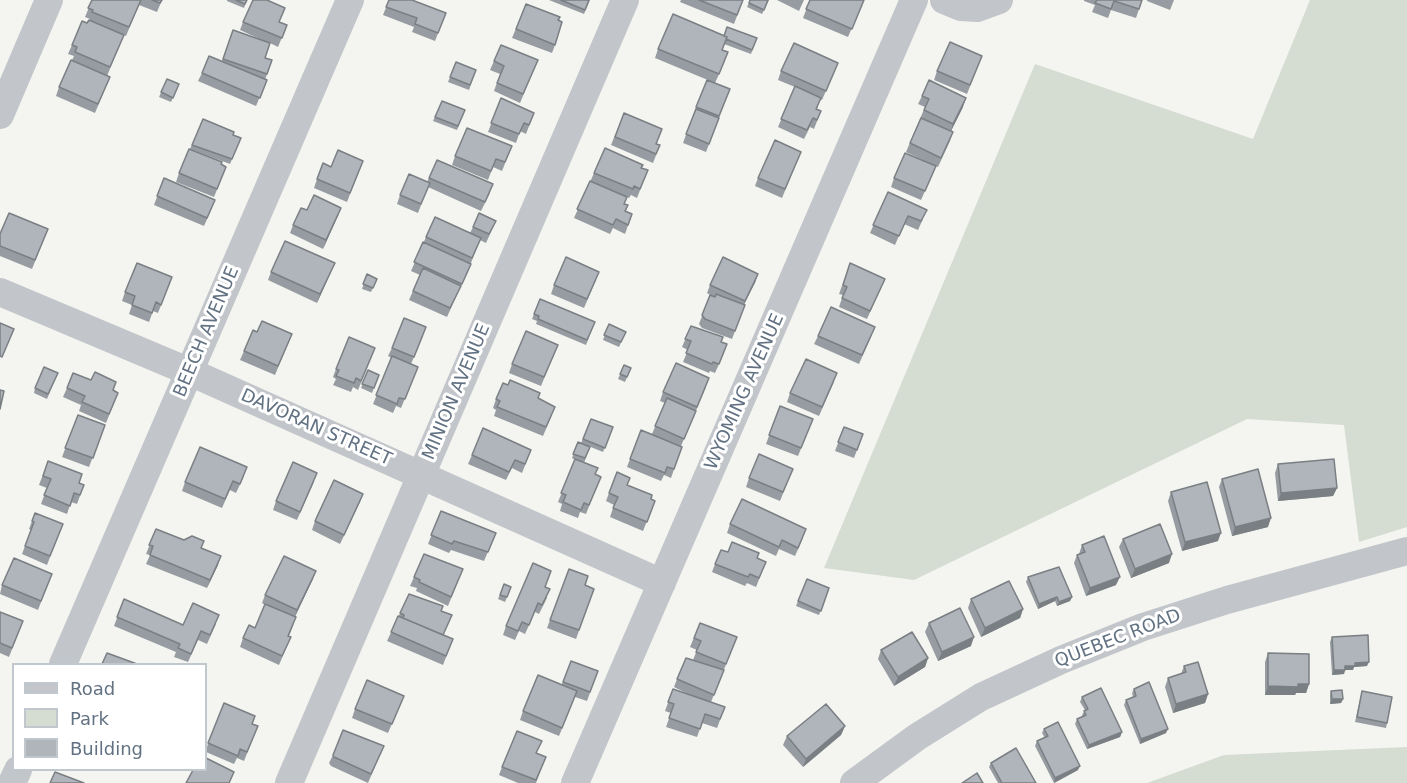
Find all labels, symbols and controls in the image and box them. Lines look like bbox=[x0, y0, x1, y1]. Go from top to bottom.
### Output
street label: BEECH AVENUE bbox=[170, 263, 244, 401]
street label: WYOMING AVENUE bbox=[701, 310, 789, 474]
street label: MINION AVENUE bbox=[419, 321, 495, 463]
street label: DAVORAN STREET bbox=[237, 385, 395, 471]
street label: QUEBEC ROAD bbox=[1052, 605, 1184, 673]
legend bbox=[12, 663, 207, 771]
text: Road bbox=[70, 678, 115, 699]
text: Park bbox=[70, 708, 109, 729]
text: Building bbox=[70, 738, 143, 759]

